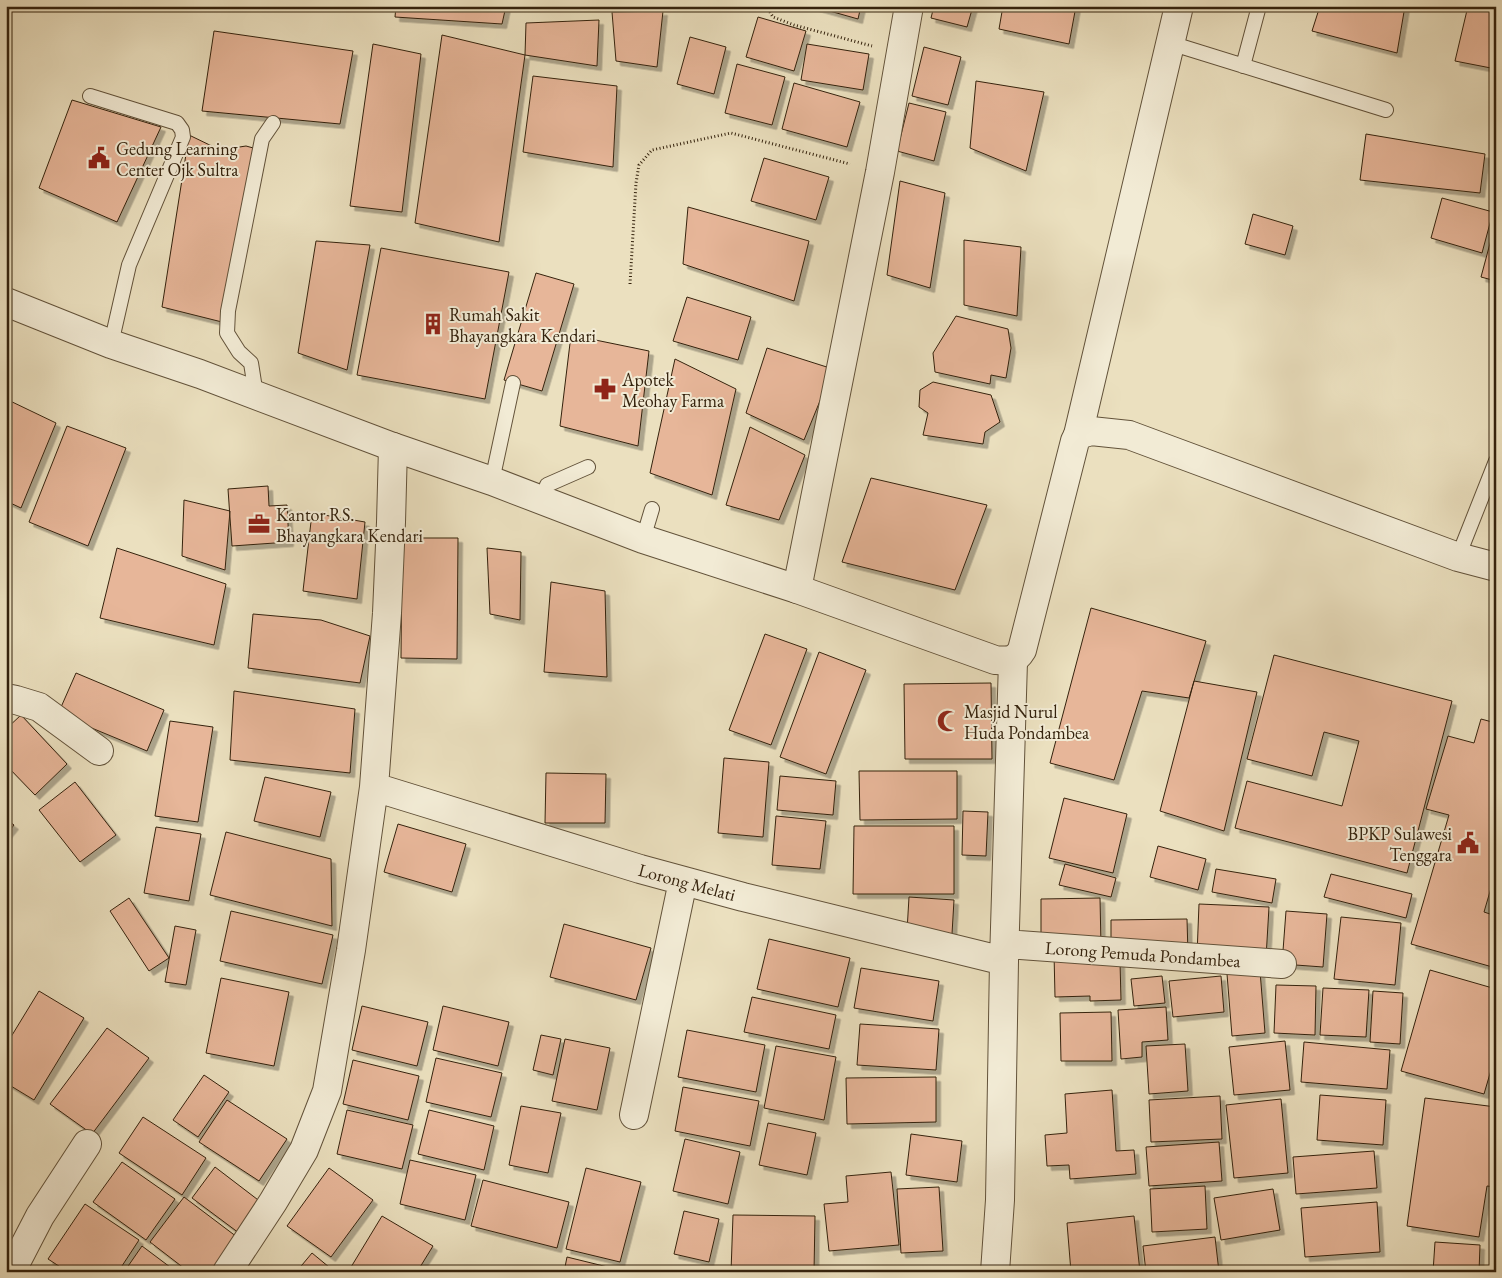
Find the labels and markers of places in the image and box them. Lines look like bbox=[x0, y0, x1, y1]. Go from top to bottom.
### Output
place label: Gedung Learning Center Ojk Sultra bbox=[116, 137, 239, 181]
public building icon: Gedung Learning Center Ojk Sultra bbox=[86, 145, 112, 171]
place label: Rumah Sakit Bhayangkara Kendari bbox=[449, 303, 596, 347]
building icon: Rumah Sakit Bhayangkara Kendari bbox=[420, 311, 446, 337]
place label: Apotek Meohay Farma bbox=[621, 368, 725, 412]
pharmacy icon: Apotek Meohay Farma bbox=[592, 376, 618, 402]
place label: Kantor RS. Bhayangkara Kendari bbox=[276, 503, 423, 547]
office icon: Kantor RS. Bhayangkara Kendari bbox=[246, 511, 272, 537]
place label: Masjid Nurul Huda Pondambea bbox=[964, 700, 1090, 744]
mosque icon: Masjid Nurul Huda Pondambea bbox=[935, 708, 961, 734]
place label: BPKP Sulawesi Tenggara bbox=[1348, 822, 1453, 866]
public building icon: BPKP Sulawesi Tenggara bbox=[1455, 830, 1481, 856]

